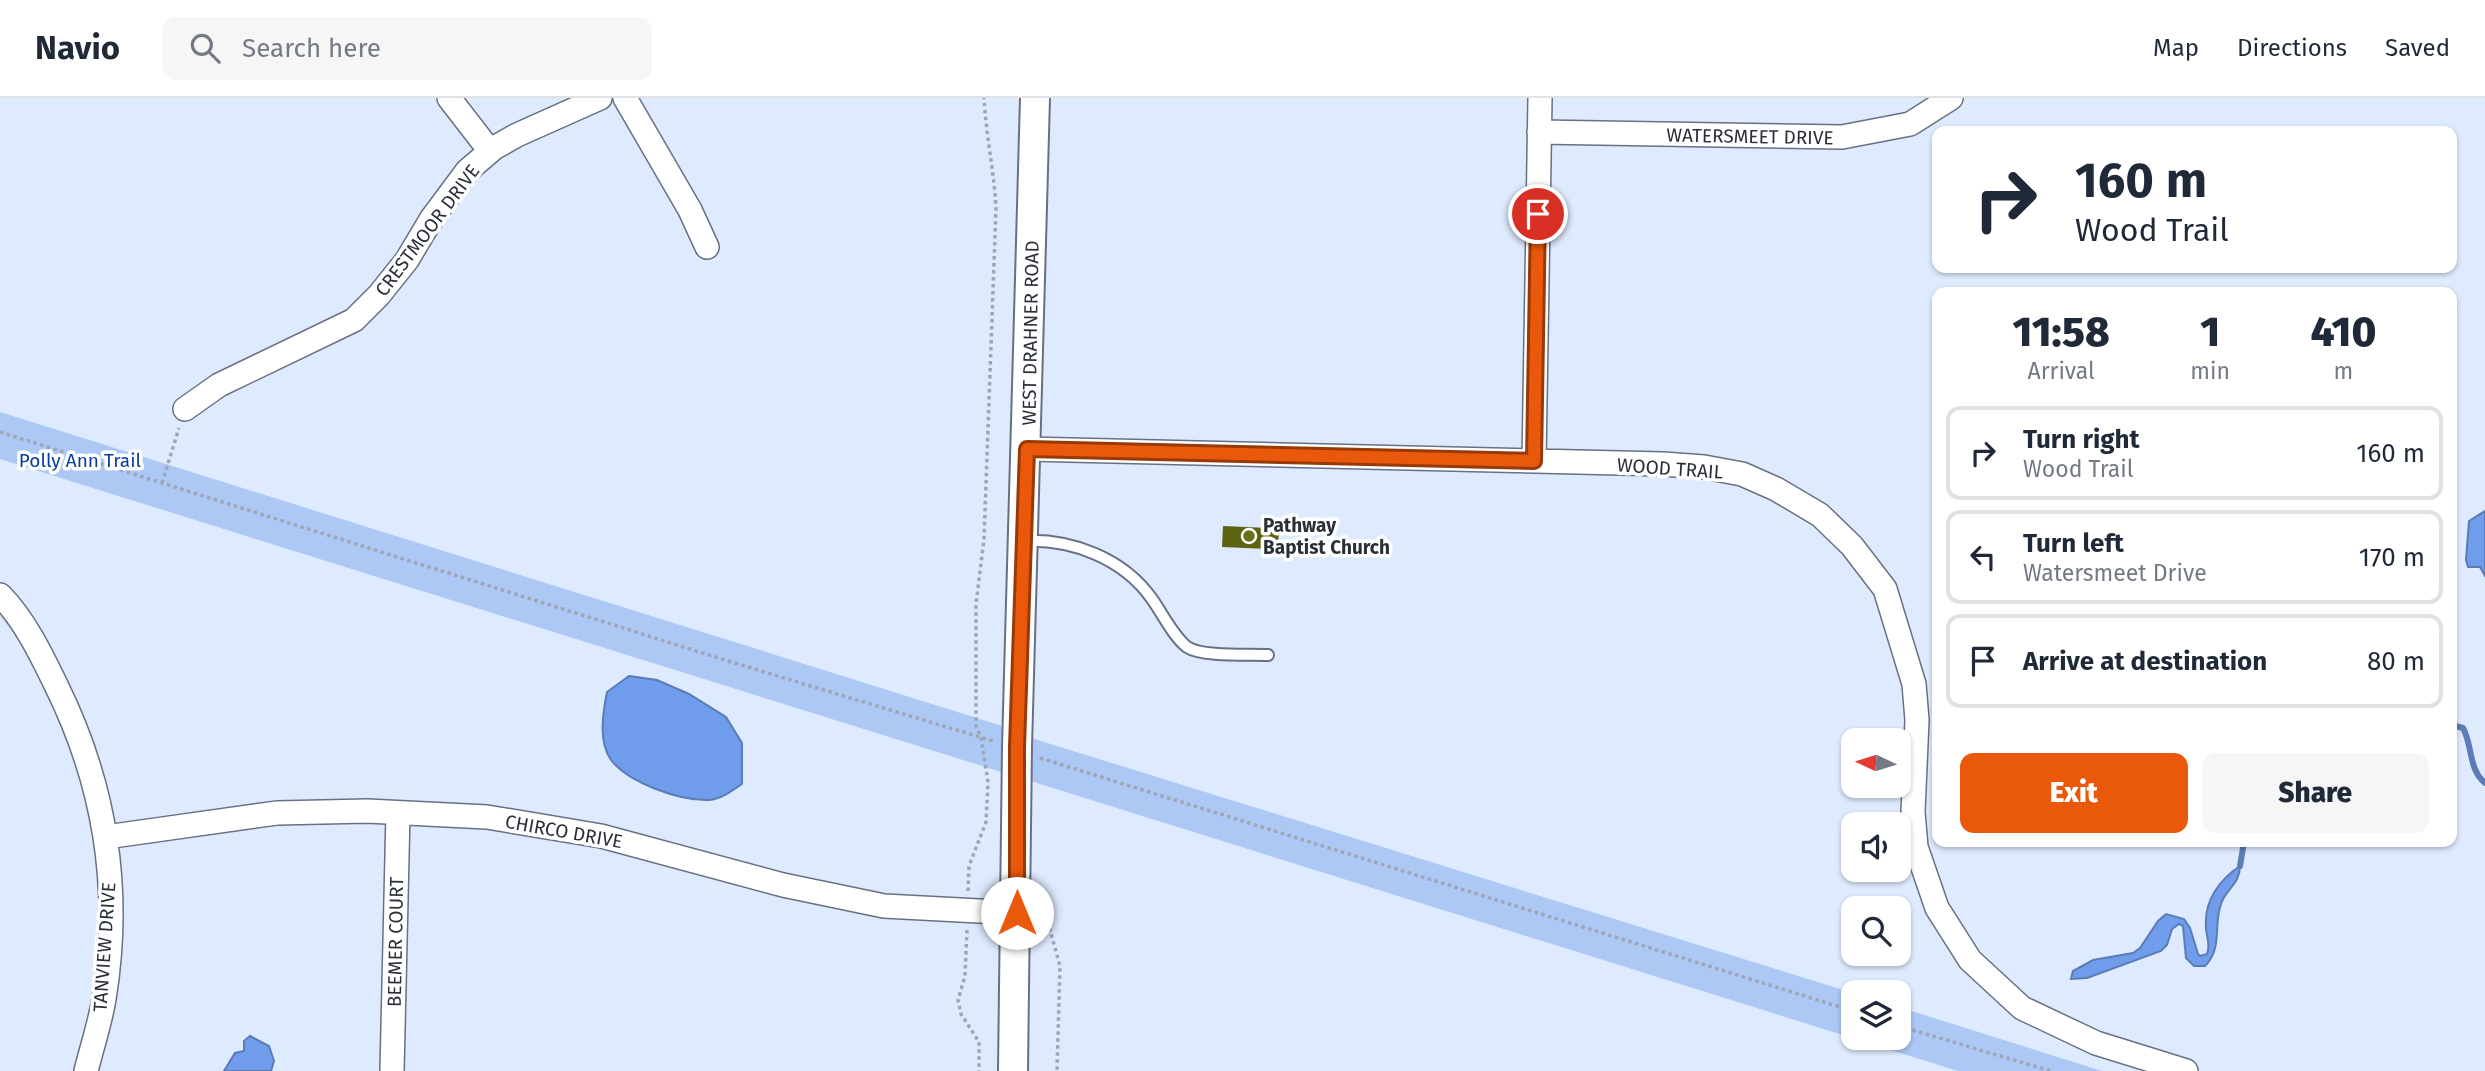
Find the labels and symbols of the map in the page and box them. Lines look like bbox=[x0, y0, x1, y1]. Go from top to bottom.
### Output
street label: WATERSMEET DRIVE bbox=[1666, 124, 1834, 149]
street label: CRESTMOOR DRIVE bbox=[370, 160, 484, 301]
pin bbox=[1508, 184, 1568, 244]
street label: WEST DRAHNER ROAD bbox=[1017, 240, 1044, 426]
park label: Polly Ann Trail bbox=[19, 449, 142, 472]
street label: WOOD TRAIL bbox=[1616, 453, 1724, 484]
place label: Pathway Baptist Church bbox=[1263, 514, 1390, 559]
marker: Pathway Baptist Church bbox=[1241, 528, 1257, 544]
north arrow bbox=[1841, 728, 1911, 798]
street label: CHIRCO DRIVE bbox=[503, 810, 625, 853]
position arrow bbox=[980, 876, 1054, 950]
street label: BEEMER COURT bbox=[383, 877, 408, 1007]
street label: TANVIEW DRIVE bbox=[88, 881, 121, 1013]

